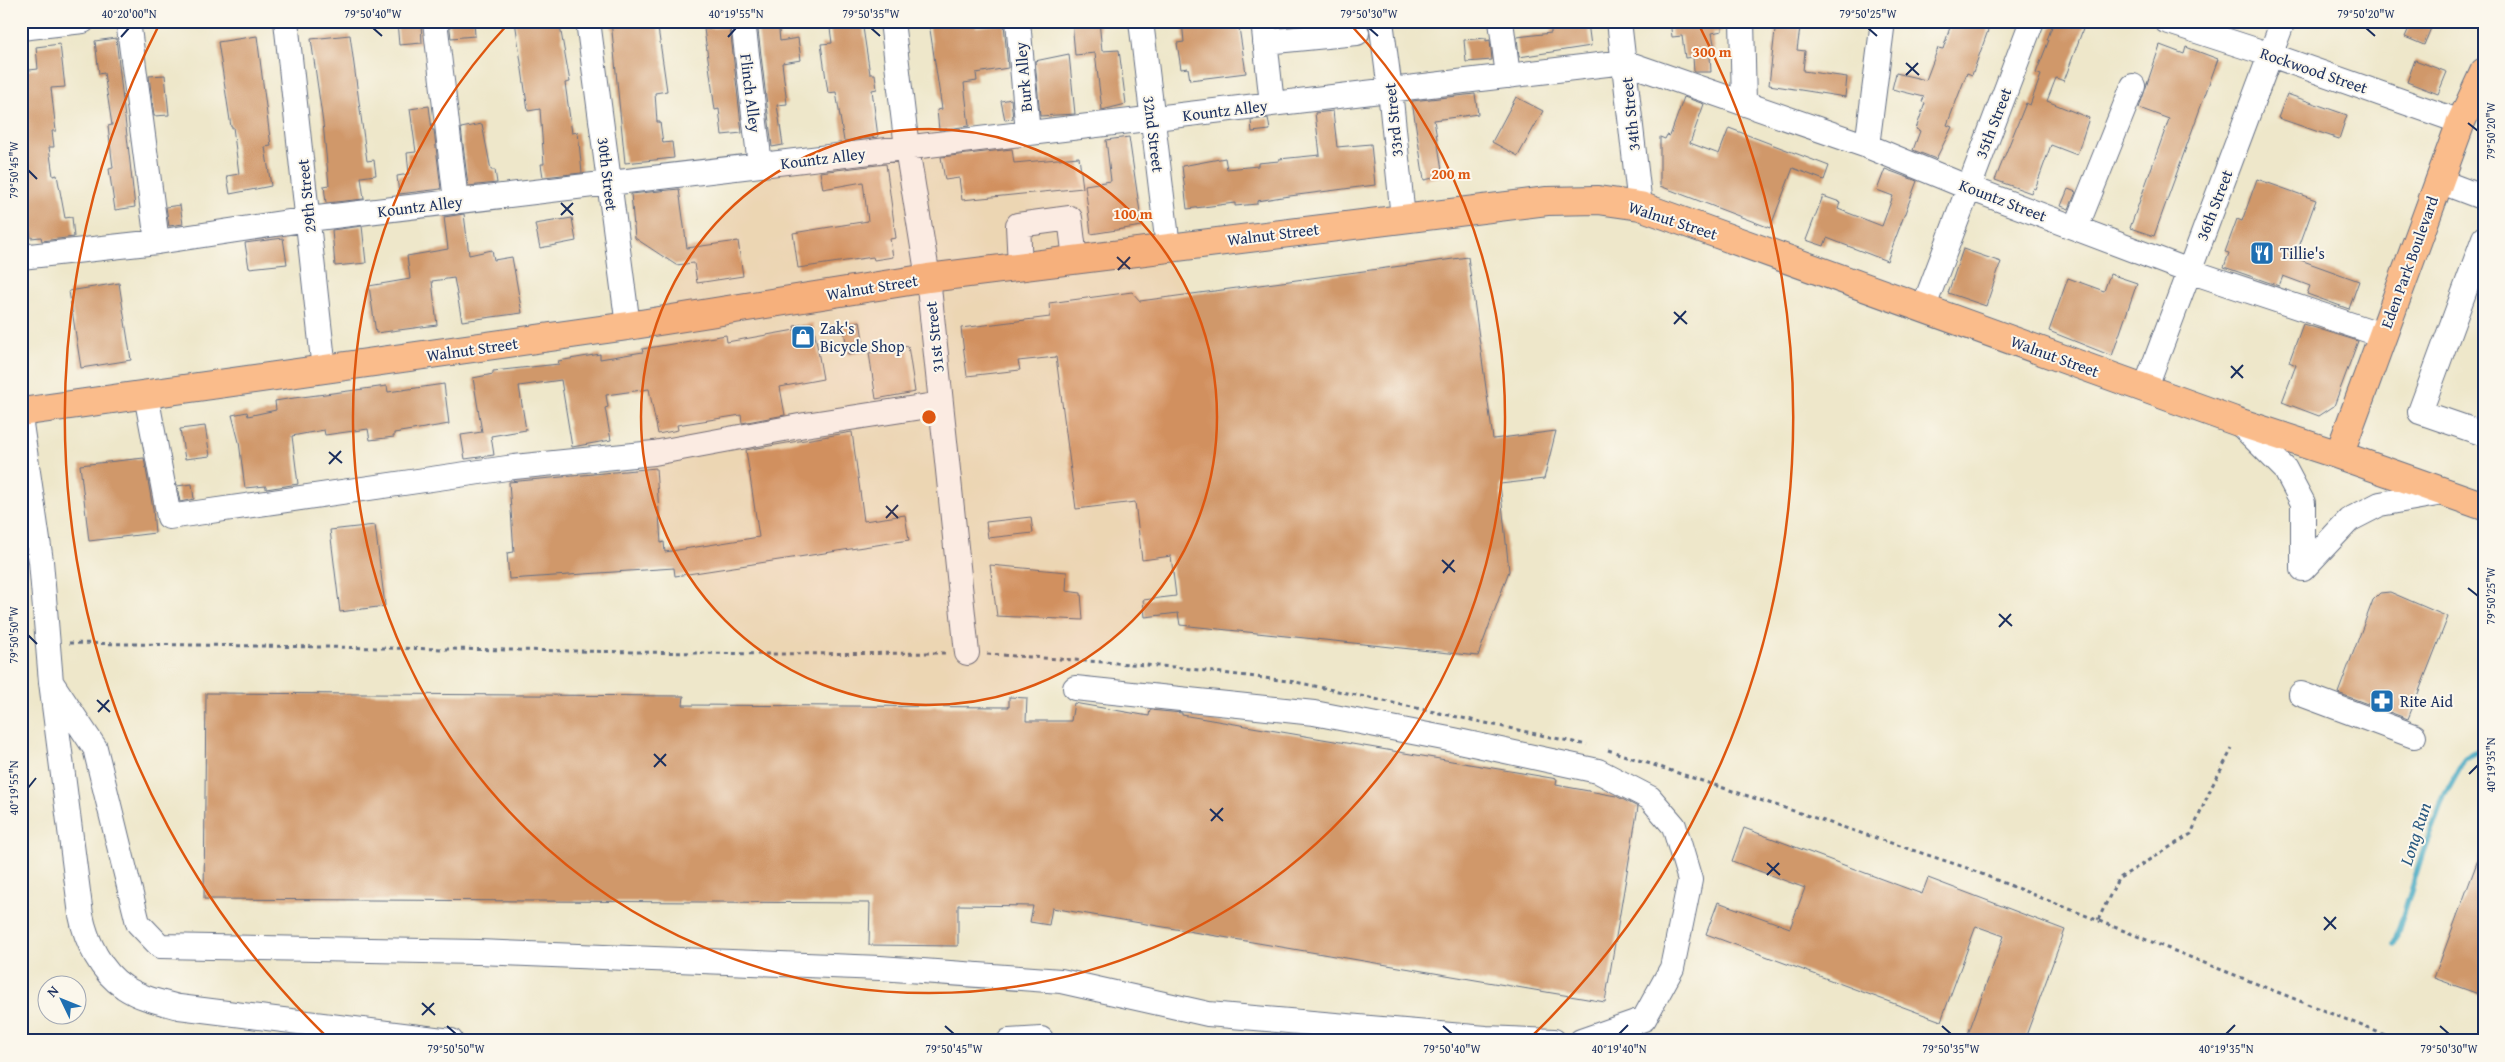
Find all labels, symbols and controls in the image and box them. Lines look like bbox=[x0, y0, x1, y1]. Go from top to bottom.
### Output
text: 40°20'00"N bbox=[101, 5, 157, 22]
text: 79°50'40"W bbox=[344, 5, 403, 22]
text: 40°19'55"N bbox=[708, 5, 764, 22]
text: 79°50'35"W bbox=[842, 5, 901, 22]
text: 79°50'30"W bbox=[1340, 5, 1399, 22]
text: 79°50'25"W bbox=[1839, 5, 1898, 22]
text: 79°50'20"W bbox=[2337, 5, 2396, 22]
street label: Rockwood Street bbox=[2257, 40, 2371, 100]
street label: Burk Alley bbox=[1008, 41, 1038, 113]
text: 300 m bbox=[1692, 41, 1732, 62]
street label: Flinch Alley bbox=[734, 52, 768, 134]
street label: 34th Street bbox=[1614, 76, 1646, 152]
street label: 33rd Street bbox=[1377, 81, 1409, 158]
street label: 35th Street bbox=[1969, 84, 2018, 162]
street label: Kountz Alley bbox=[1181, 93, 1269, 127]
street label: 32nd Street bbox=[1137, 94, 1171, 174]
text: 79°50'20"W bbox=[2482, 101, 2499, 160]
street label: 30th Street bbox=[592, 136, 624, 213]
text: 79°50'45"W bbox=[5, 140, 22, 199]
street label: Kountz Alley bbox=[779, 141, 867, 175]
street label: 29th Street bbox=[290, 158, 322, 234]
text: 200 m bbox=[1431, 163, 1471, 184]
street label: 36th Street bbox=[2190, 166, 2239, 244]
street label: Kountz Street bbox=[1956, 172, 2051, 228]
street label: Kountz Alley bbox=[376, 189, 464, 223]
street label: Eden Park Boulevard bbox=[2374, 192, 2444, 331]
street label: Walnut Street bbox=[1625, 194, 1721, 246]
text: 100 m bbox=[1113, 203, 1153, 224]
street label: Walnut Street bbox=[1226, 216, 1321, 252]
restaurant icon: Tillie's bbox=[2249, 240, 2275, 266]
place label: Tillie's bbox=[2280, 241, 2325, 265]
street label: Walnut Street bbox=[825, 268, 920, 306]
street label: 31st Street bbox=[918, 300, 950, 374]
place label: Zak's Bicycle Shop bbox=[820, 316, 905, 358]
shop icon: Zak's Bicycle Shop bbox=[790, 324, 816, 350]
street label: Walnut Street bbox=[2008, 329, 2103, 383]
street label: Walnut Street bbox=[425, 331, 520, 367]
centre of rings bbox=[920, 408, 938, 426]
text: 79°50'25"W bbox=[2482, 566, 2499, 625]
text: 79°50'50"W bbox=[5, 605, 22, 664]
pharmacy icon: Rite Aid bbox=[2369, 688, 2395, 714]
place label: Rite Aid bbox=[2400, 689, 2454, 713]
text: 40°19'35"N bbox=[2482, 737, 2499, 793]
text: 40°19'55"N bbox=[5, 760, 22, 816]
water label: Long Run bbox=[2392, 799, 2438, 870]
north arrow bbox=[38, 974, 88, 1024]
text: N bbox=[42, 980, 63, 1001]
text: 79°50'50"W bbox=[427, 1040, 486, 1057]
text: 79°50'45"W bbox=[925, 1040, 984, 1057]
text: 79°50'40"W bbox=[1423, 1040, 1482, 1057]
text: 40°19'40"N bbox=[1591, 1040, 1647, 1057]
text: 79°50'35"W bbox=[1922, 1040, 1981, 1057]
text: 40°19'35"N bbox=[2198, 1040, 2254, 1057]
text: 79°50'30"W bbox=[2420, 1040, 2479, 1057]

